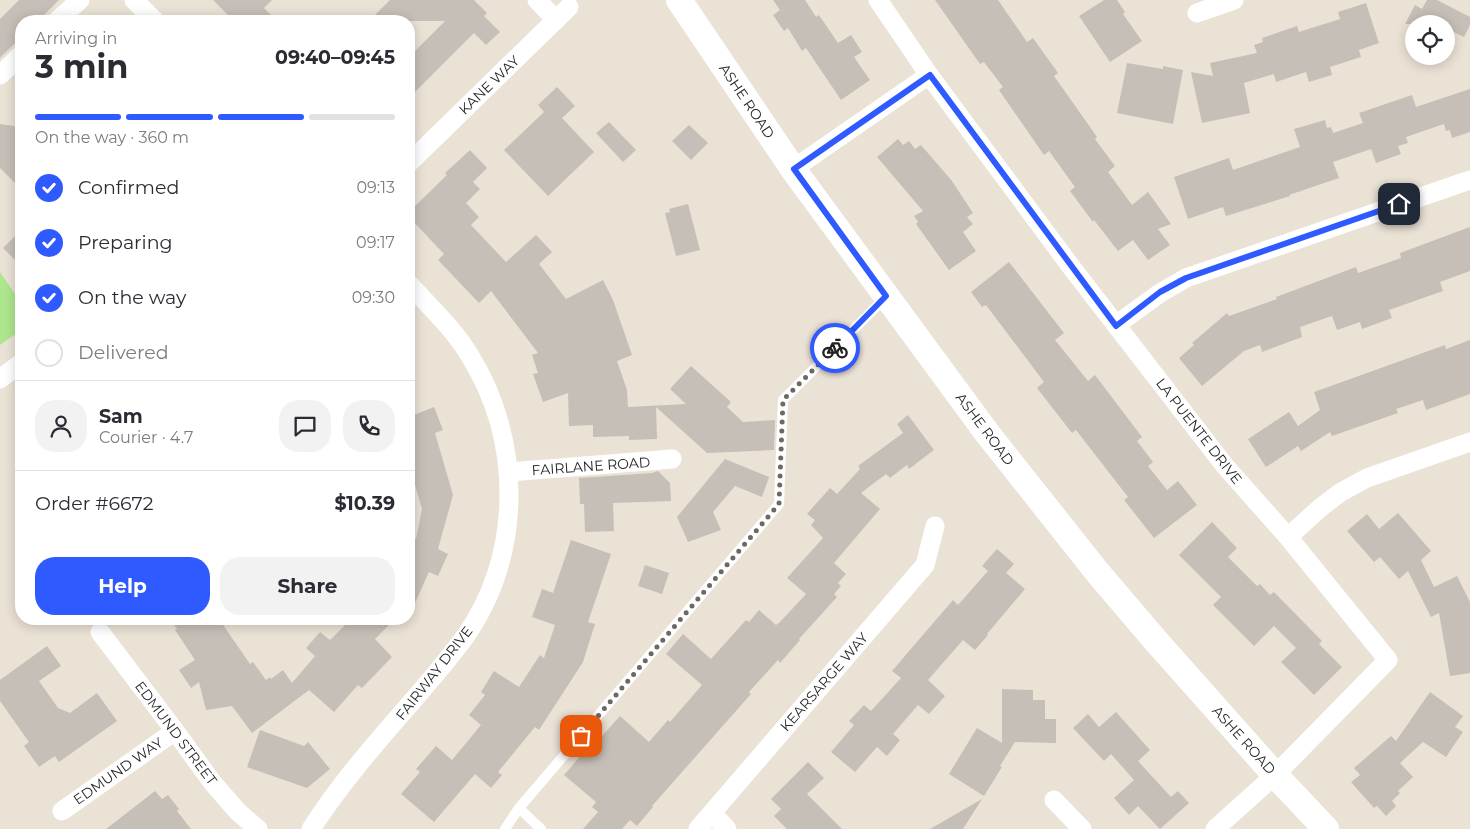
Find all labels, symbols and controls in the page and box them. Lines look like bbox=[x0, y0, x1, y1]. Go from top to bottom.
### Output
map controls bbox=[1405, 15, 1455, 65]
button: locate bbox=[1405, 15, 1455, 65]
text: Arriving in bbox=[35, 29, 117, 48]
text: 09:40–09:45 bbox=[275, 46, 395, 69]
text: 3 min bbox=[35, 47, 128, 86]
street label: KANE WAY bbox=[455, 52, 523, 118]
street label: ASHE ROAD bbox=[715, 60, 779, 142]
text: On the way · 360 m bbox=[35, 128, 189, 147]
icon: check bbox=[35, 174, 63, 202]
text: Confirmed bbox=[78, 176, 179, 199]
text: 09:13 bbox=[356, 178, 395, 197]
pin bbox=[1378, 183, 1420, 225]
icon: home bbox=[1385, 190, 1413, 218]
icon: check bbox=[35, 229, 63, 257]
text: Preparing bbox=[78, 231, 173, 254]
text: 09:17 bbox=[356, 233, 395, 252]
icon: check bbox=[35, 284, 63, 312]
text: On the way bbox=[78, 286, 186, 309]
text: 09:30 bbox=[352, 288, 395, 307]
courier bbox=[810, 323, 860, 373]
icon: bike bbox=[821, 334, 849, 362]
text: Delivered bbox=[78, 341, 169, 364]
street label: LA PUENTE DRIVE bbox=[1152, 374, 1246, 488]
street label: ASHE ROAD bbox=[952, 389, 1018, 469]
button: person bbox=[35, 400, 87, 452]
button: chat bbox=[279, 400, 331, 452]
button: phone bbox=[343, 400, 395, 452]
text: Sam bbox=[99, 405, 143, 428]
text: Courier · 4.7 bbox=[99, 428, 193, 447]
street label: FAIRLANE ROAD bbox=[531, 453, 651, 479]
text: Order #6672 bbox=[35, 492, 153, 515]
text: $10.39 bbox=[334, 492, 395, 515]
button: Help bbox=[35, 557, 210, 615]
button: Share bbox=[220, 557, 395, 615]
street label: FAIRWAY DRIVE bbox=[392, 622, 476, 724]
street label: KEARSARGE WAY bbox=[776, 629, 872, 735]
street label: EDMUND STREET bbox=[131, 678, 221, 788]
street label: ASHE ROAD bbox=[1208, 702, 1280, 778]
pin bbox=[560, 715, 602, 757]
icon: bag bbox=[567, 722, 595, 750]
street label: EDMUND WAY bbox=[70, 733, 166, 809]

